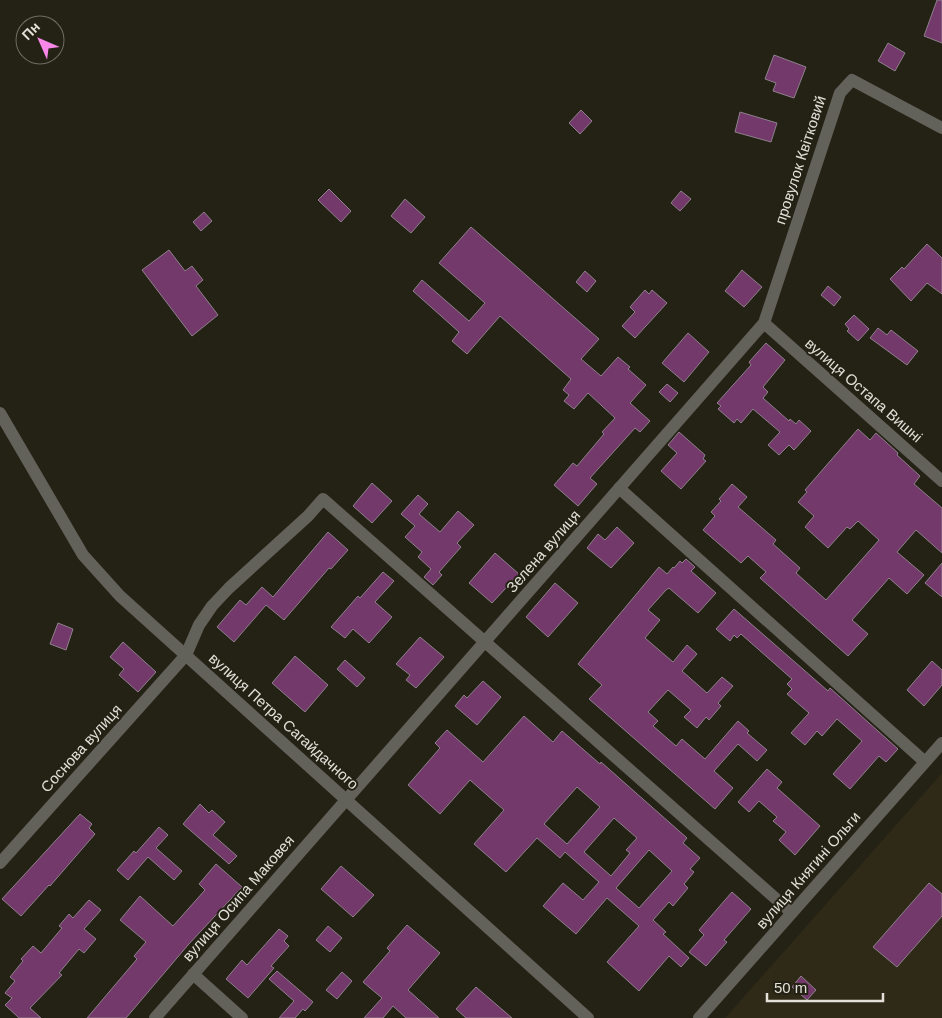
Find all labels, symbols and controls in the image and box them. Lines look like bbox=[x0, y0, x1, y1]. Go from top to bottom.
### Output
north arrow bbox=[15, 15, 65, 65]
text: Пн bbox=[19, 19, 43, 43]
street label: провулок Квітковий bbox=[771, 93, 829, 227]
street label: вулиця Остапа Вишні bbox=[802, 334, 926, 446]
street label: Зелена вулиця bbox=[503, 506, 583, 596]
street label: вулиця Петра Сагайдачного bbox=[206, 649, 362, 793]
street label: Соснова вулиця bbox=[37, 701, 125, 795]
street label: вулиця Княгині Ольги bbox=[753, 808, 863, 932]
street label: вулиця Осипа Маковея bbox=[179, 832, 297, 964]
scale bar bbox=[767, 970, 883, 1002]
text: 50 m bbox=[774, 979, 807, 996]

